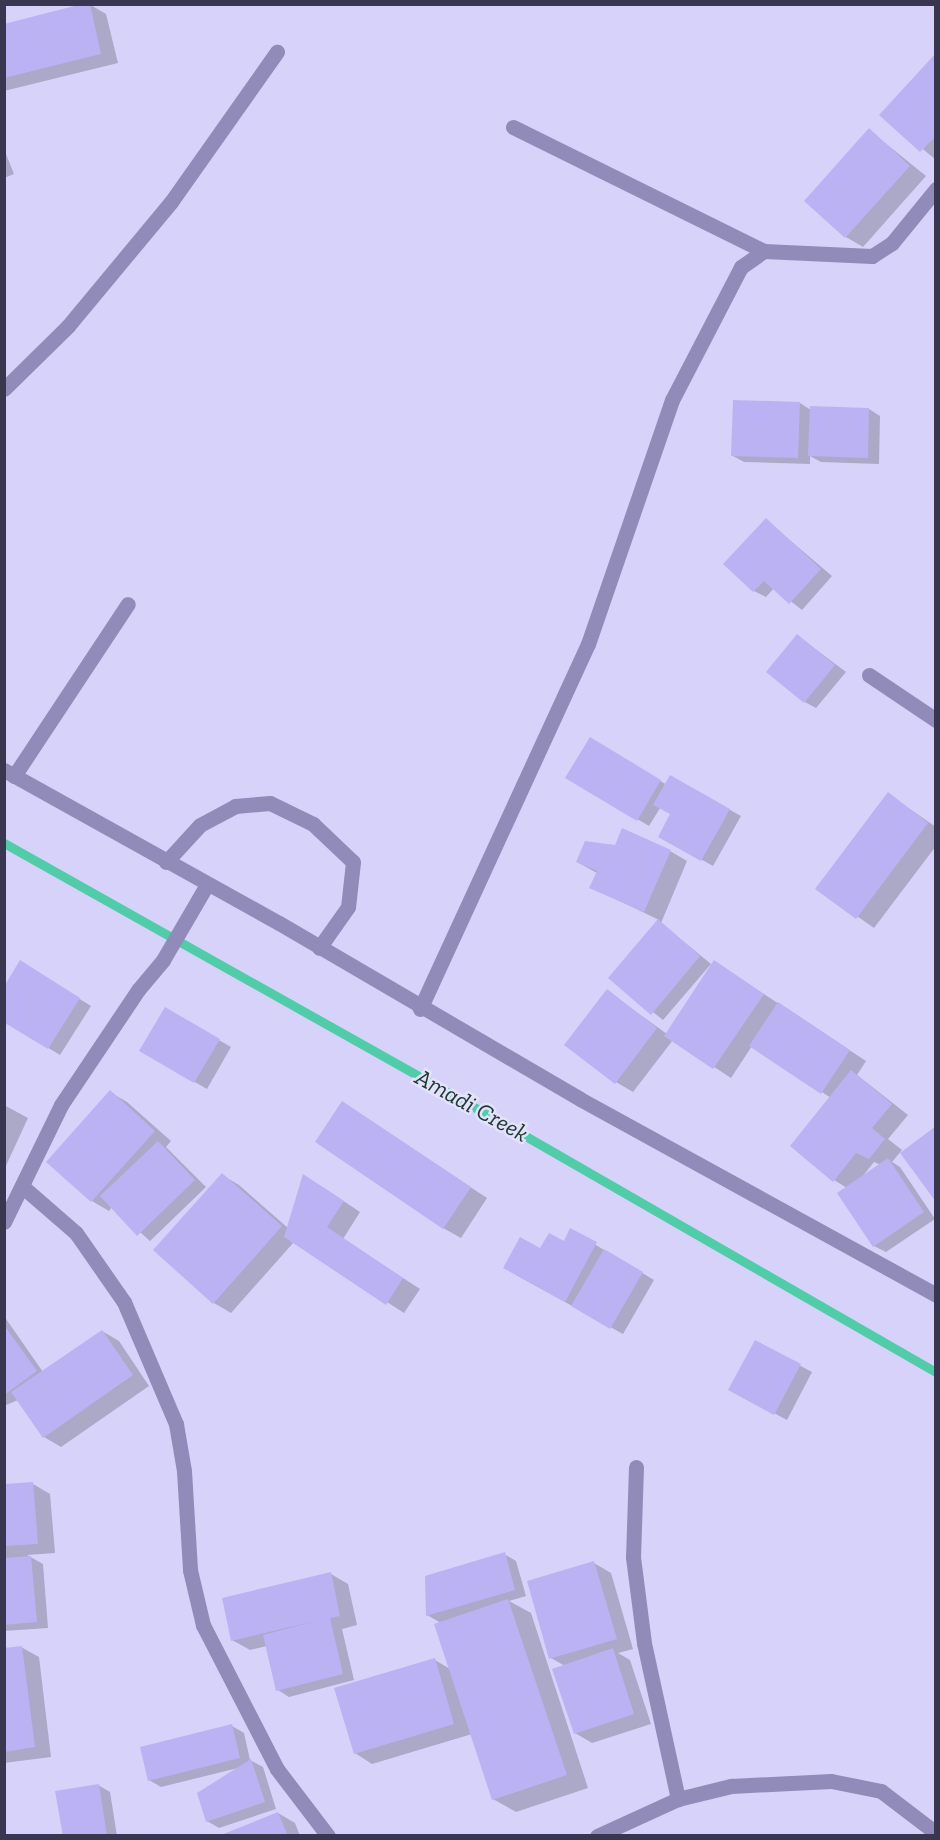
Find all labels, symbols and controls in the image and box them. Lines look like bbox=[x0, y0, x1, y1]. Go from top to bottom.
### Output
water label: Amadi Creek bbox=[411, 1062, 533, 1148]

